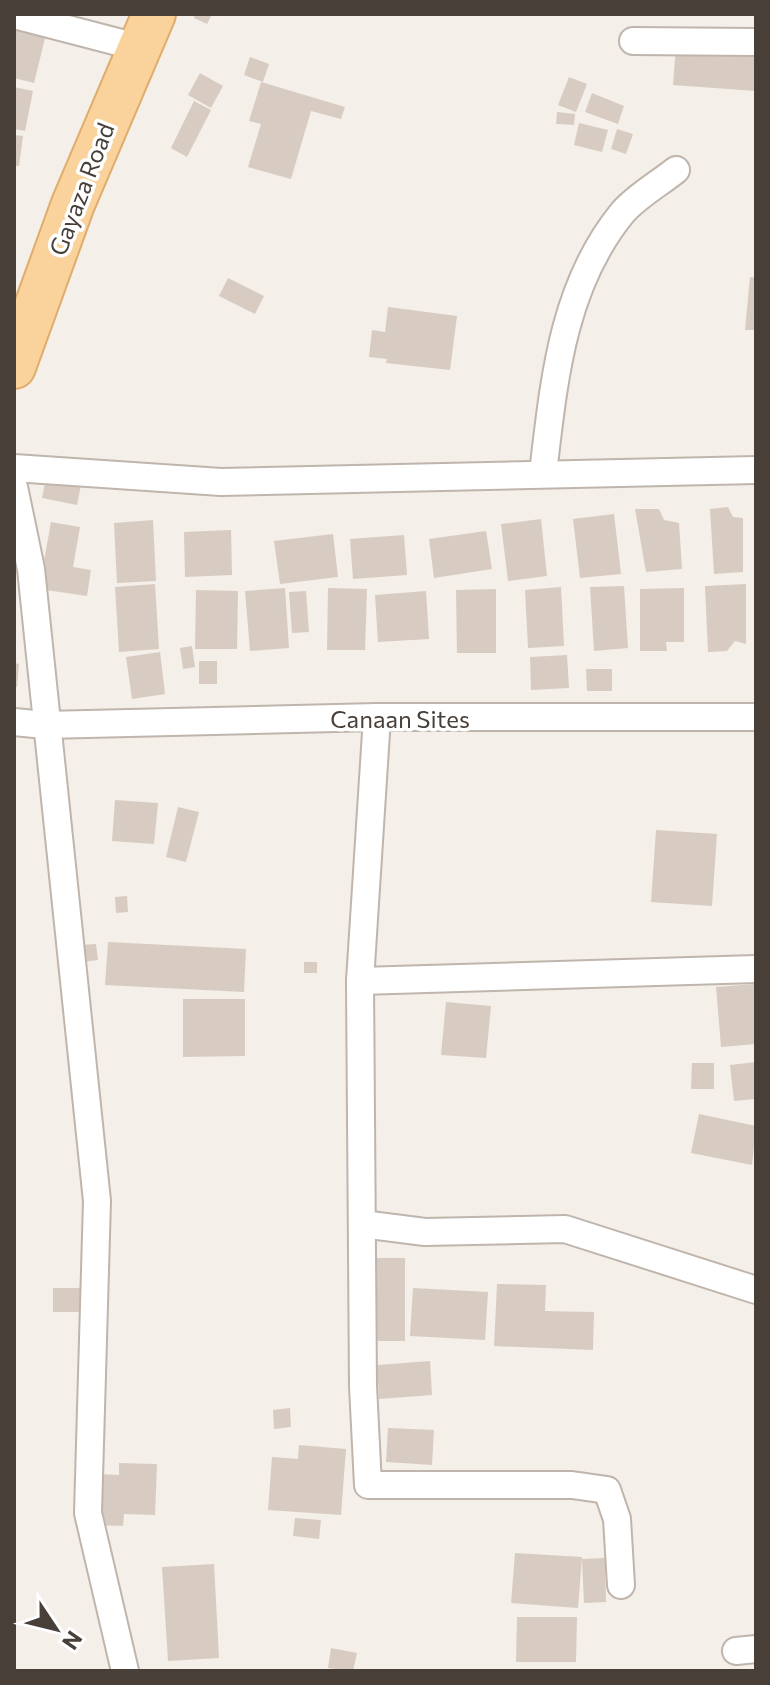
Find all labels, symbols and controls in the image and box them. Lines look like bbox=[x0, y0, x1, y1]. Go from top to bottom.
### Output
street label: Gayaza Road bbox=[42, 119, 120, 259]
street label: Canaan Sites bbox=[330, 704, 470, 733]
north arrow bbox=[16, 1589, 96, 1669]
text: N bbox=[57, 1626, 89, 1655]

